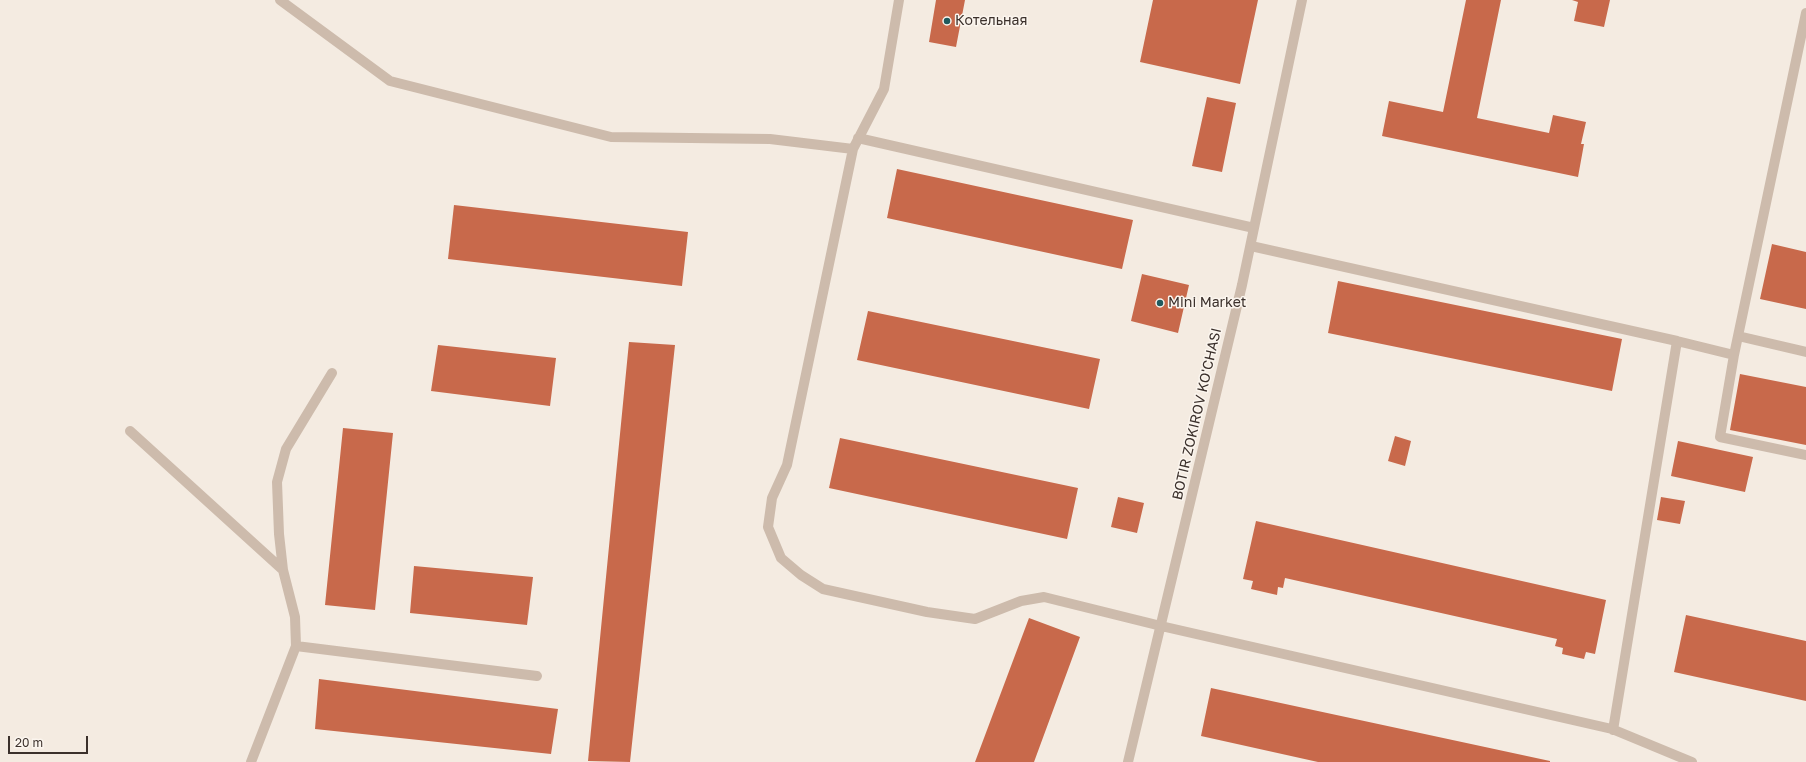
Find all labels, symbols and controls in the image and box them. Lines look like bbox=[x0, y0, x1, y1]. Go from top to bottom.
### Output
place label: Котельная bbox=[955, 13, 1027, 29]
marker: Котельная bbox=[942, 16, 952, 26]
place label: Mini Market bbox=[1168, 295, 1246, 311]
marker: Mini Market bbox=[1155, 298, 1165, 308]
street label: BOTIR ZOKIROV KO'CHASI bbox=[1169, 326, 1225, 502]
scale bar bbox=[10, 728, 90, 754]
text: 20 m bbox=[15, 735, 43, 750]

